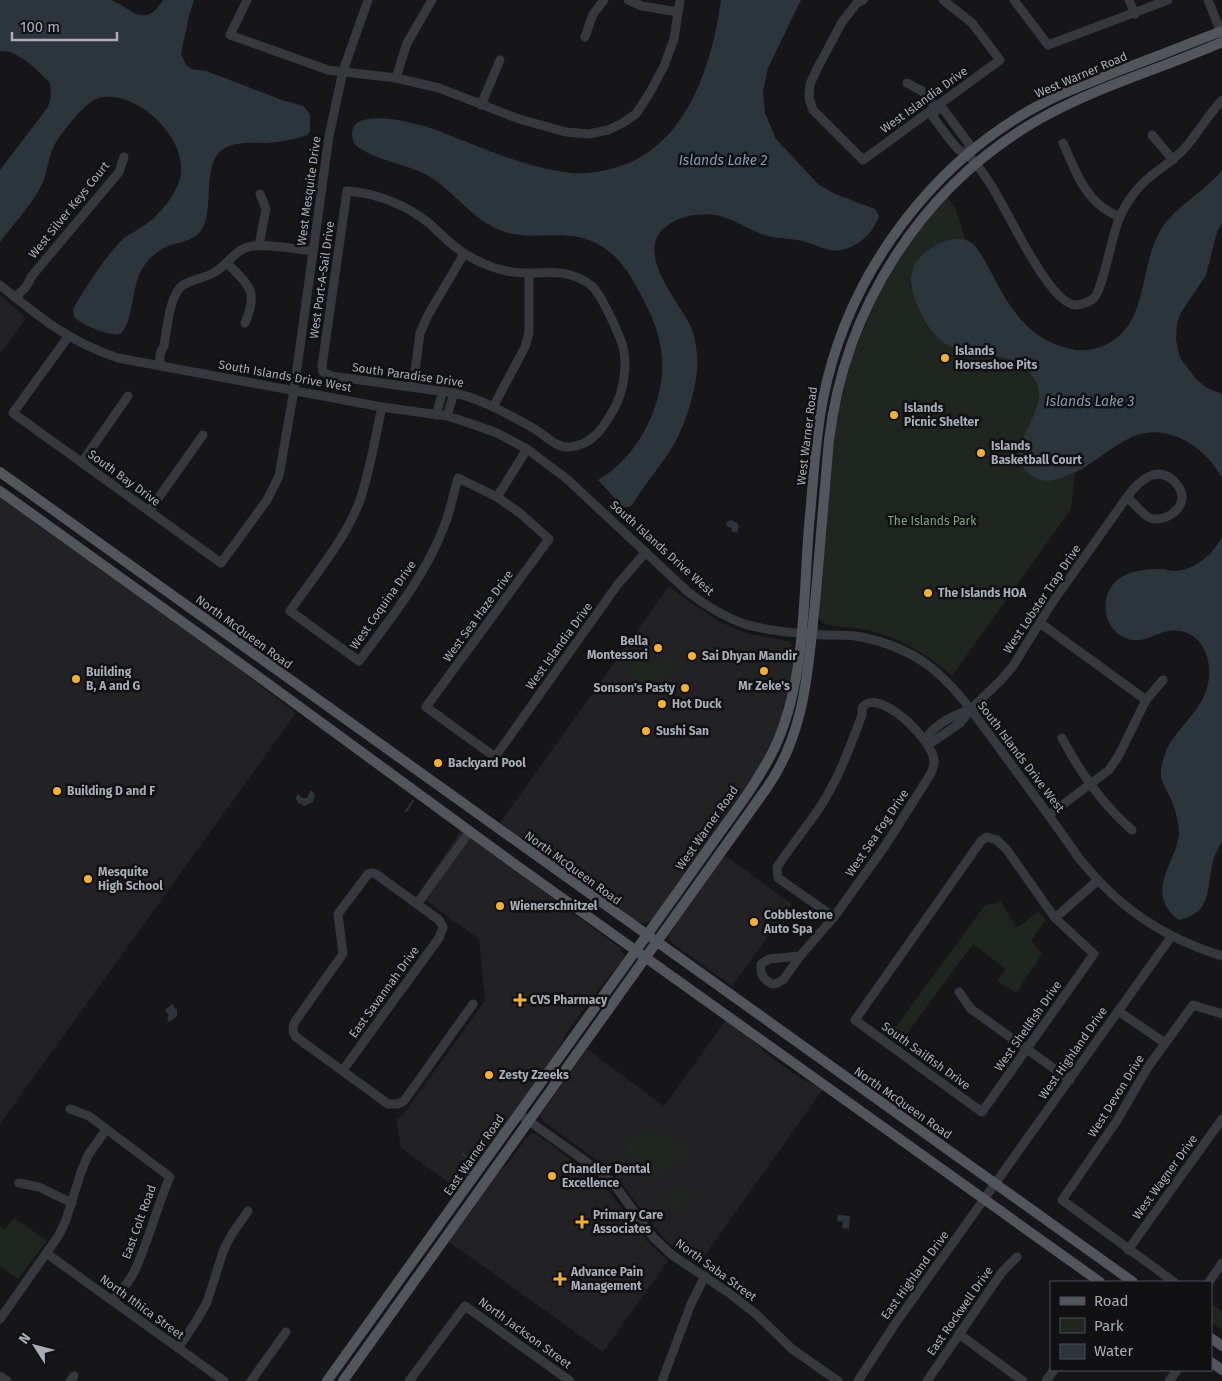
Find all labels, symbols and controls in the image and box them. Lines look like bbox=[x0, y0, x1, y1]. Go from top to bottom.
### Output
scale bar bbox=[12, 10, 118, 42]
text: 100 m bbox=[20, 18, 60, 36]
street label: West Warner Road bbox=[1033, 49, 1129, 101]
street label: West Islandia Drive bbox=[878, 64, 970, 136]
street label: West Mesquite Drive bbox=[294, 135, 324, 247]
water label: Islands Lake 2 bbox=[679, 152, 768, 169]
street label: West Silver Keys Court bbox=[26, 158, 113, 261]
street label: West Port-A-Sail Drive bbox=[307, 220, 337, 340]
place label: Islands Horseshoe Pits bbox=[955, 344, 1038, 372]
marker: Islands Horseshoe Pits bbox=[939, 352, 951, 364]
street label: South Islands Drive West bbox=[217, 357, 353, 395]
street label: South Paradise Drive bbox=[351, 360, 465, 390]
street label: West Warner Road bbox=[794, 386, 820, 486]
water label: Islands Lake 3 bbox=[1046, 393, 1134, 410]
place label: Islands Picnic Shelter bbox=[904, 401, 979, 429]
marker: Islands Picnic Shelter bbox=[888, 409, 900, 421]
place label: Islands Basketball Court bbox=[991, 439, 1082, 467]
street label: South Bay Drive bbox=[85, 447, 163, 509]
marker: Islands Basketball Court bbox=[975, 447, 987, 459]
street label: South Islands Drive West bbox=[607, 498, 717, 599]
park label: The Islands Park bbox=[888, 514, 977, 528]
street label: West Lobster Trap Drive bbox=[1000, 542, 1084, 656]
street label: West Coquina Drive bbox=[347, 558, 419, 652]
street label: West Sea Haze Drive bbox=[440, 567, 516, 665]
place label: The Islands HOA bbox=[938, 586, 1027, 600]
marker: The Islands HOA bbox=[922, 587, 934, 599]
street label: North McQueen Road bbox=[193, 592, 295, 672]
street label: West Islandia Drive bbox=[523, 600, 595, 692]
place label: Bella Montessori bbox=[587, 634, 648, 662]
marker: Bella Montessori bbox=[652, 642, 664, 654]
place label: Sai Dhyan Mandir bbox=[702, 649, 797, 663]
marker: Sai Dhyan Mandir bbox=[686, 650, 698, 662]
place label: Building B, A and G bbox=[86, 665, 141, 693]
marker: Mr Zeke's bbox=[758, 665, 770, 677]
marker: Building B, A and G bbox=[70, 673, 82, 685]
place label: Mr Zeke's bbox=[738, 679, 790, 693]
place label: Sonson's Pasty bbox=[594, 681, 676, 695]
marker: Sonson's Pasty bbox=[679, 682, 691, 694]
place label: Hot Duck bbox=[672, 697, 722, 711]
marker: Hot Duck bbox=[656, 698, 668, 710]
street label: South Islands Drive West bbox=[975, 699, 1068, 816]
place label: Sushi San bbox=[656, 724, 709, 738]
marker: Sushi San bbox=[640, 725, 652, 737]
place label: Backyard Pool bbox=[448, 756, 526, 770]
marker: Backyard Pool bbox=[432, 757, 444, 769]
street label: West Warner Road bbox=[673, 783, 741, 873]
place label: Building D and F bbox=[67, 784, 155, 798]
marker: Building D and F bbox=[51, 785, 63, 797]
street label: West Sea Fog Drive bbox=[843, 787, 911, 879]
street label: North McQueen Road bbox=[522, 828, 624, 908]
place label: Mesquite High School bbox=[98, 865, 163, 893]
marker: Mesquite High School bbox=[82, 873, 94, 885]
place label: Wienerschnitzel bbox=[510, 899, 598, 913]
marker: Wienerschnitzel bbox=[494, 900, 506, 912]
place label: Cobblestone Auto Spa bbox=[763, 908, 833, 936]
marker: Cobblestone Auto Spa bbox=[748, 916, 760, 928]
street label: East Savannah Drive bbox=[346, 943, 422, 1041]
street label: West Shellfish Drive bbox=[991, 978, 1065, 1074]
place label: CVS Pharmacy bbox=[530, 993, 608, 1007]
marker: CVS Pharmacy bbox=[514, 994, 526, 1006]
street label: West Highland Drive bbox=[1036, 1004, 1110, 1102]
street label: South Sailfish Drive bbox=[879, 1019, 973, 1093]
street label: West Devon Drive bbox=[1085, 1052, 1147, 1140]
street label: North McQueen Road bbox=[852, 1064, 954, 1142]
place label: Zesty Zzeeks bbox=[499, 1068, 569, 1082]
marker: Zesty Zzeeks bbox=[483, 1069, 495, 1081]
street label: East Warner Road bbox=[441, 1112, 507, 1198]
street label: West Wagner Drive bbox=[1130, 1132, 1200, 1222]
place label: Chandler Dental Excellence bbox=[562, 1162, 650, 1190]
marker: Chandler Dental Excellence bbox=[546, 1170, 558, 1182]
street label: East Colt Road bbox=[119, 1183, 159, 1261]
place label: Primary Care Associates bbox=[592, 1208, 664, 1236]
marker: Primary Care Associates bbox=[575, 1215, 589, 1229]
street label: East Highland Drive bbox=[878, 1228, 952, 1322]
street label: North Saba Street bbox=[673, 1236, 760, 1304]
street label: East Rockwell Drive bbox=[924, 1264, 996, 1358]
place label: Advance Pain Management bbox=[570, 1265, 643, 1293]
street label: North Ithica Street bbox=[97, 1272, 187, 1343]
marker: Advance Pain Management bbox=[553, 1272, 567, 1286]
legend bbox=[1050, 1281, 1212, 1371]
text: Road bbox=[1094, 1292, 1129, 1310]
street label: North Jackson Street bbox=[476, 1294, 575, 1372]
text: Park bbox=[1094, 1317, 1124, 1335]
north arrow bbox=[10, 1321, 60, 1371]
text: N bbox=[15, 1330, 34, 1347]
text: Water bbox=[1094, 1342, 1133, 1360]

